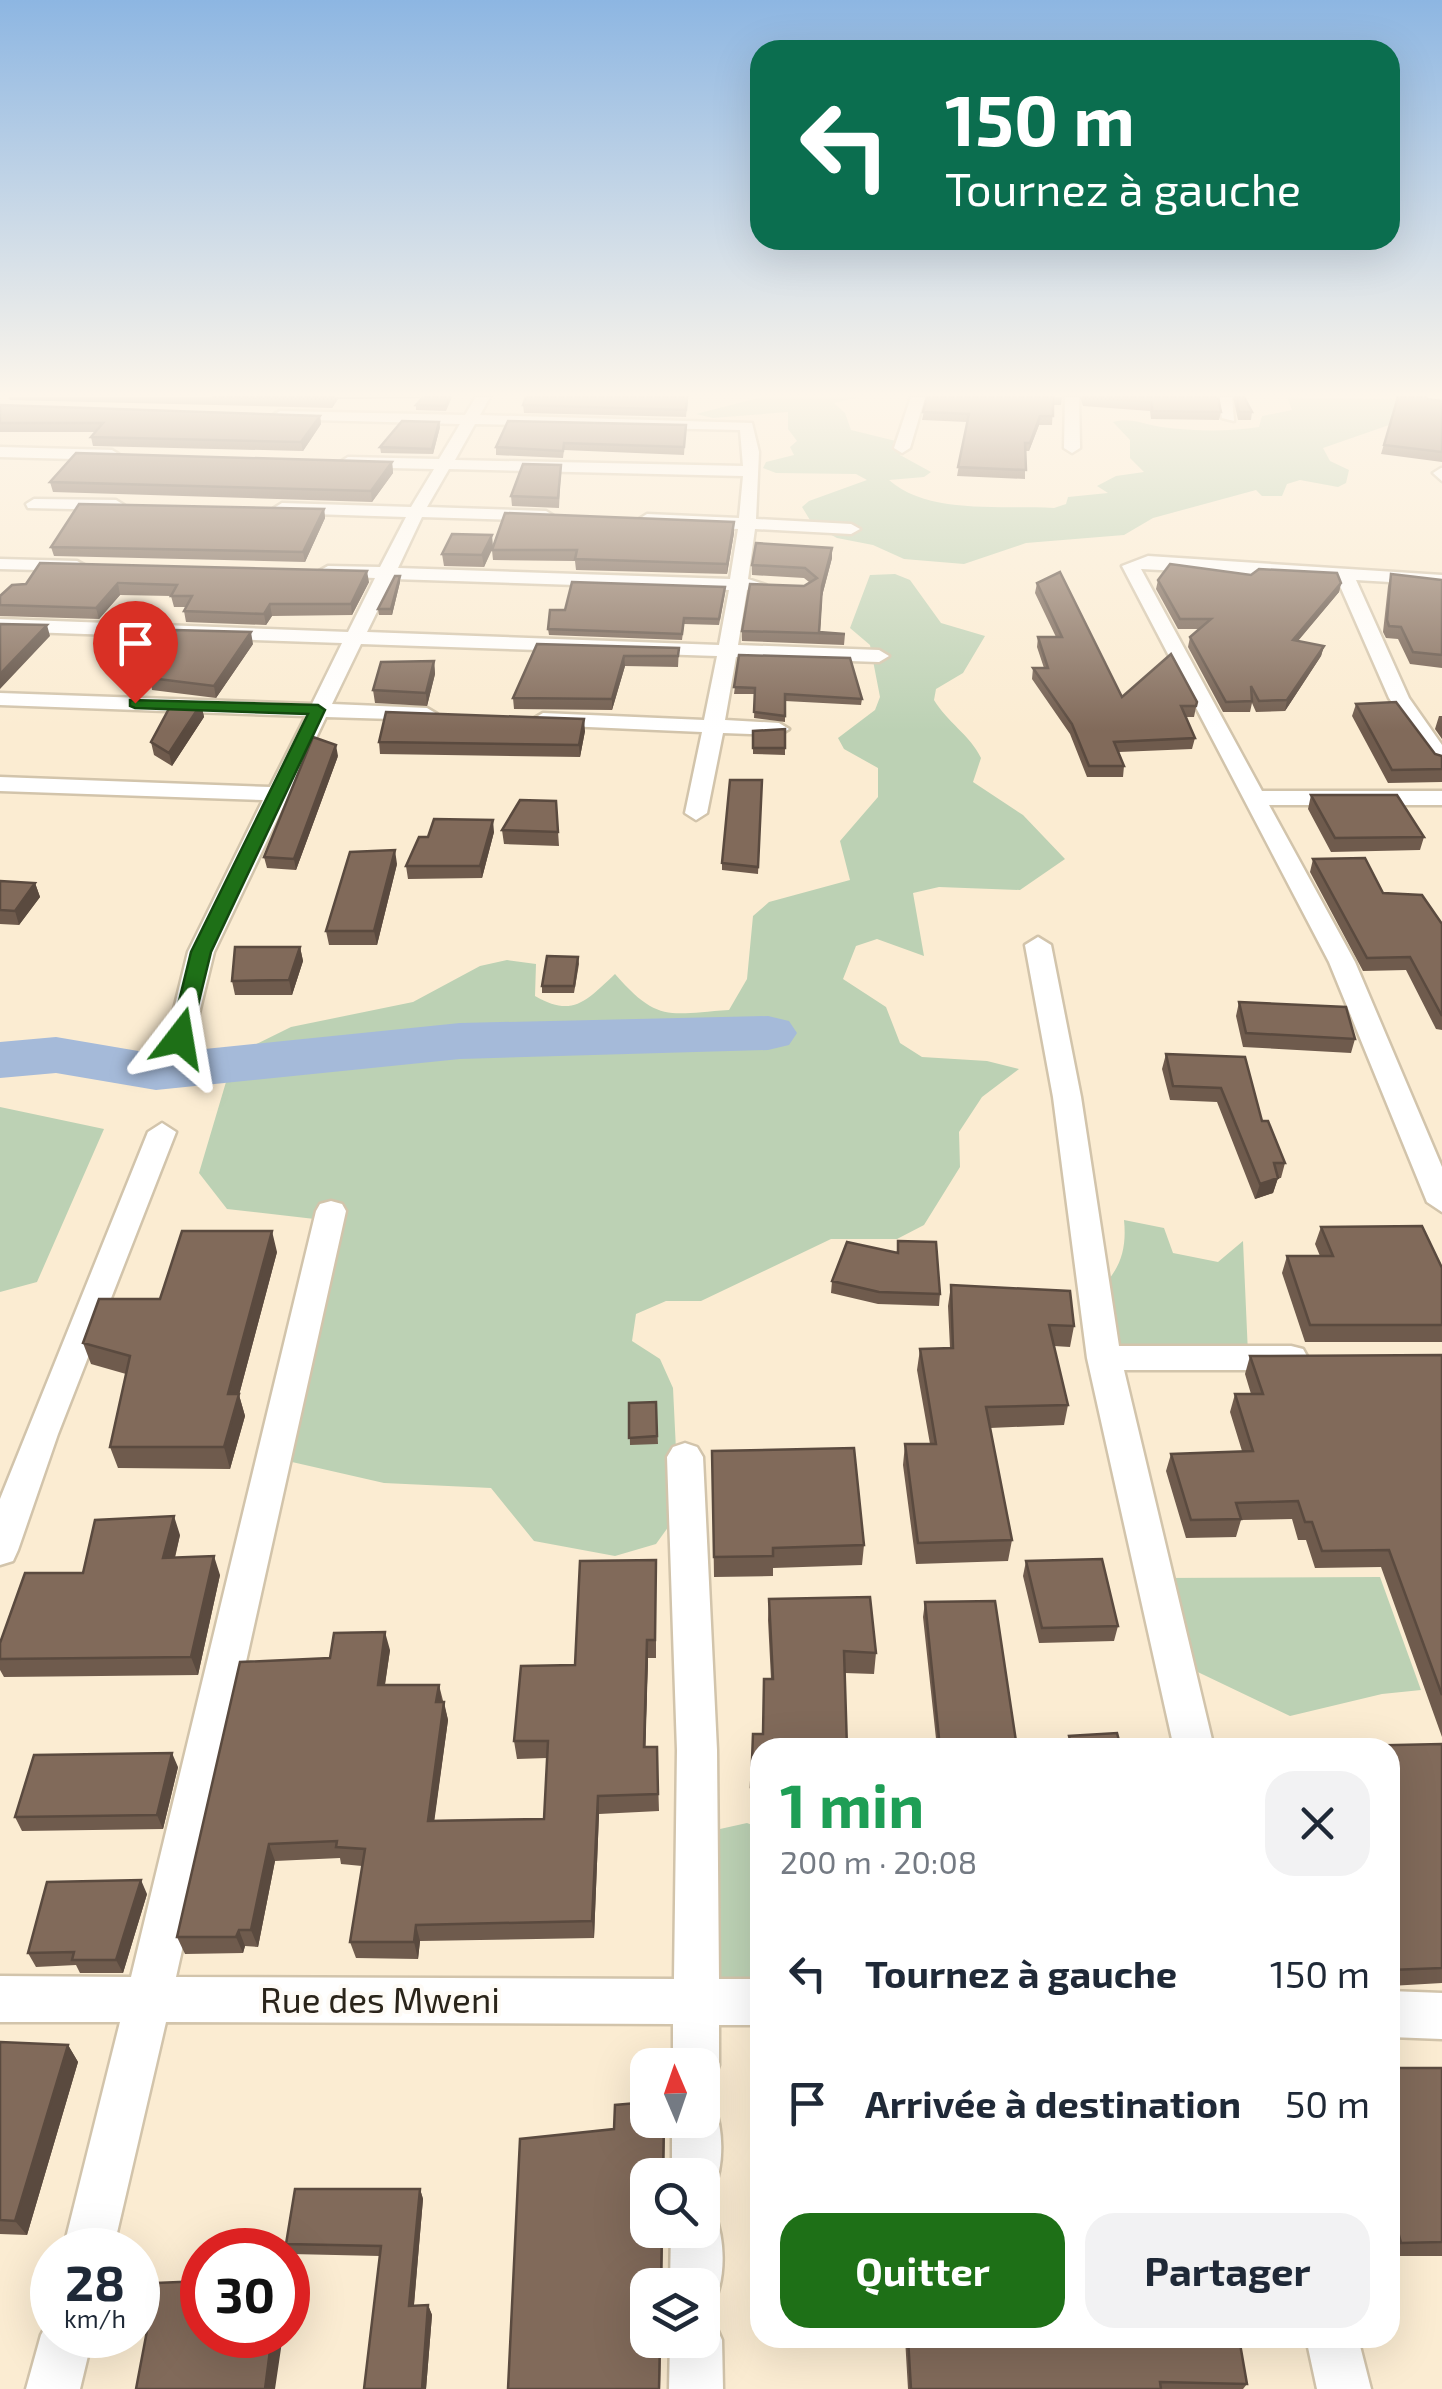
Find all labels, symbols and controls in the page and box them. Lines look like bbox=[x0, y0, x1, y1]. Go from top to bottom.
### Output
text: 150 m bbox=[945, 76, 1135, 160]
icon: left bbox=[780, 80, 910, 210]
text: Tournez à gauche bbox=[945, 161, 1301, 215]
pin bbox=[93, 601, 178, 704]
icon: arrive bbox=[108, 616, 163, 671]
position arrow bbox=[128, 986, 232, 1090]
text: 1 min bbox=[780, 1768, 924, 1840]
button: close bbox=[1265, 1771, 1370, 1876]
text: 200 m · 20:08 bbox=[780, 1842, 977, 1880]
icon: left bbox=[780, 1946, 835, 2001]
text: Tournez à gauche bbox=[865, 1950, 1177, 1996]
text: 150 m bbox=[1270, 1950, 1370, 1996]
street label: Rue des Mweni bbox=[260, 1978, 500, 2020]
north arrow bbox=[630, 2048, 720, 2138]
map controls bbox=[630, 2048, 720, 2358]
icon: arrive bbox=[780, 2076, 835, 2131]
text: Arrivée à destination bbox=[865, 2080, 1241, 2126]
text: 50 m bbox=[1285, 2080, 1370, 2126]
button: search bbox=[630, 2158, 720, 2248]
button: Quitter bbox=[780, 2213, 1065, 2328]
button: Partager bbox=[1085, 2213, 1370, 2328]
speed limit sign: 30 bbox=[180, 2228, 310, 2358]
text: 28 bbox=[65, 2251, 125, 2311]
button: layers bbox=[630, 2268, 720, 2358]
text: km/h bbox=[64, 2303, 126, 2333]

